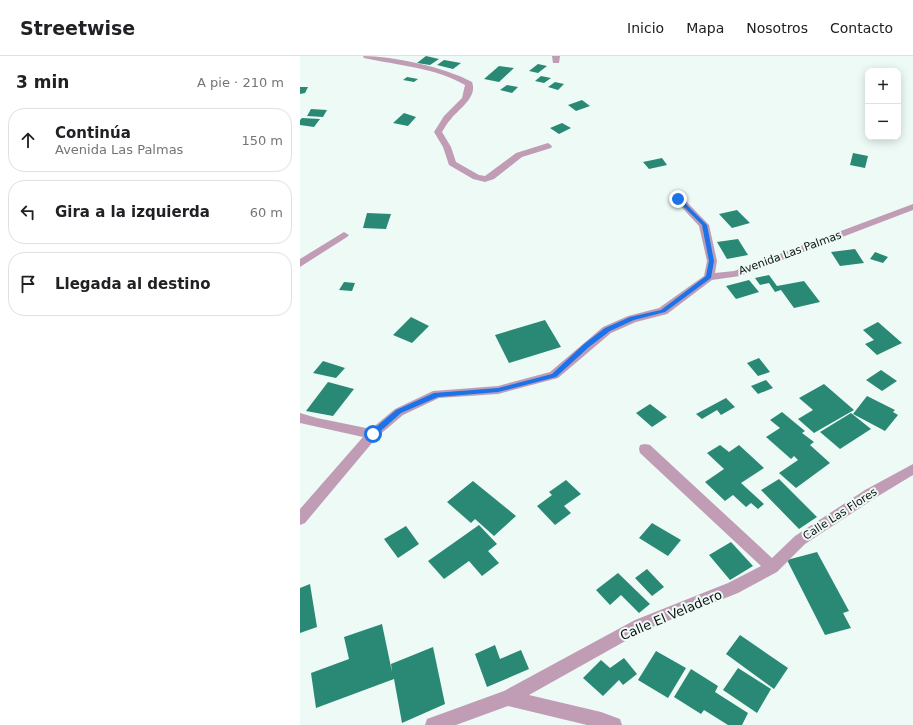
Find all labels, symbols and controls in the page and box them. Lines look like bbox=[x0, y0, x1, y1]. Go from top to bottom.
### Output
text: Streetwise bbox=[20, 17, 135, 39]
text: Inicio bbox=[627, 20, 664, 36]
text: Mapa bbox=[686, 20, 724, 36]
text: Nosotros bbox=[746, 20, 808, 36]
text: Contacto bbox=[830, 20, 893, 36]
map controls bbox=[865, 68, 901, 140]
button: + bbox=[865, 68, 901, 104]
text: 3 min bbox=[16, 72, 69, 92]
text: A pie · 210 m bbox=[197, 75, 284, 90]
button: − bbox=[865, 104, 901, 140]
text: Continúa bbox=[55, 124, 131, 142]
icon: ahead bbox=[17, 129, 39, 151]
text: 150 m bbox=[241, 133, 283, 148]
text: Avenida Las Palmas bbox=[55, 142, 183, 157]
route end bbox=[669, 190, 687, 208]
icon: left bbox=[17, 201, 39, 223]
text: Gira a la izquierda bbox=[55, 203, 210, 221]
text: 60 m bbox=[250, 205, 283, 220]
street label: Avenida Las Palmas bbox=[737, 228, 844, 278]
icon: arrive bbox=[17, 273, 39, 295]
text: Llegada al destino bbox=[55, 275, 210, 293]
route start bbox=[364, 425, 382, 443]
street label: Calle Las Flores bbox=[800, 485, 880, 543]
street label: Calle El Veladero bbox=[618, 587, 724, 643]

